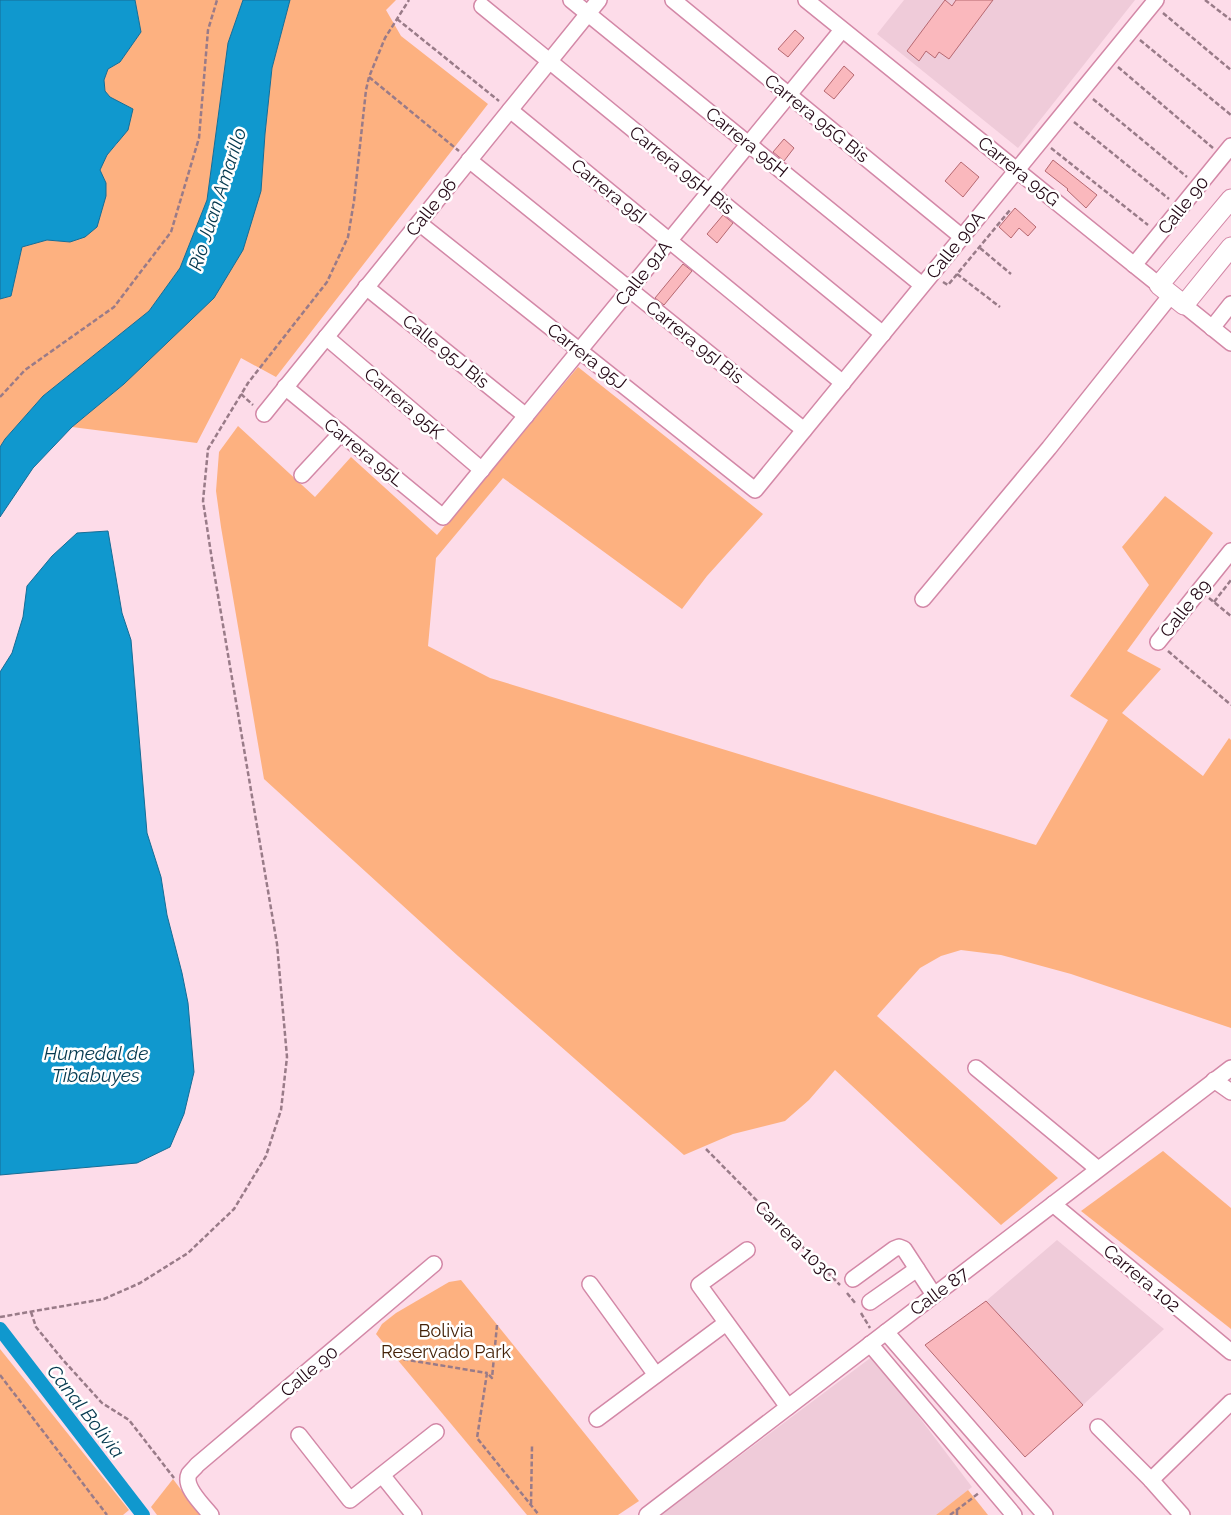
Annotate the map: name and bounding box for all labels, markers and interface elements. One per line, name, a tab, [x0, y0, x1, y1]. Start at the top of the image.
street label: Carrera 95G Bis	[761, 69, 874, 167]
street label: Carrera 95H	[702, 103, 792, 181]
street label: Carrera 95H Bis	[625, 121, 739, 219]
water label: Río Juan Amarillo	[184, 125, 250, 273]
street label: Carrera 95G	[974, 132, 1064, 210]
street label: Carrera 95I	[567, 154, 651, 228]
street label: Calle 90	[1153, 172, 1213, 238]
street label: Calle 96	[401, 174, 461, 240]
street label: Calle 90A	[922, 207, 988, 283]
street label: Calle 91A	[610, 236, 676, 310]
street label: Carrera 95I Bis	[642, 296, 748, 388]
street label: Calle 95J Bis	[398, 310, 494, 392]
street label: Carrera 95J	[543, 319, 631, 393]
street label: Carrera 95K	[360, 363, 448, 443]
street label: Carrera 95L	[320, 413, 409, 491]
street label: Calle 89	[1155, 575, 1215, 641]
water label: Humedal de Tibabuyes	[44, 1042, 148, 1086]
street label: Carrera 103C	[751, 1196, 841, 1286]
street label: Carrera 102	[1099, 1240, 1185, 1316]
street label: Calle 87	[906, 1262, 973, 1320]
park label: Bolivia Reservado Park	[381, 1320, 511, 1362]
street label: Calle 90	[276, 1341, 342, 1401]
water label: Canal Bolivia	[43, 1360, 129, 1462]

